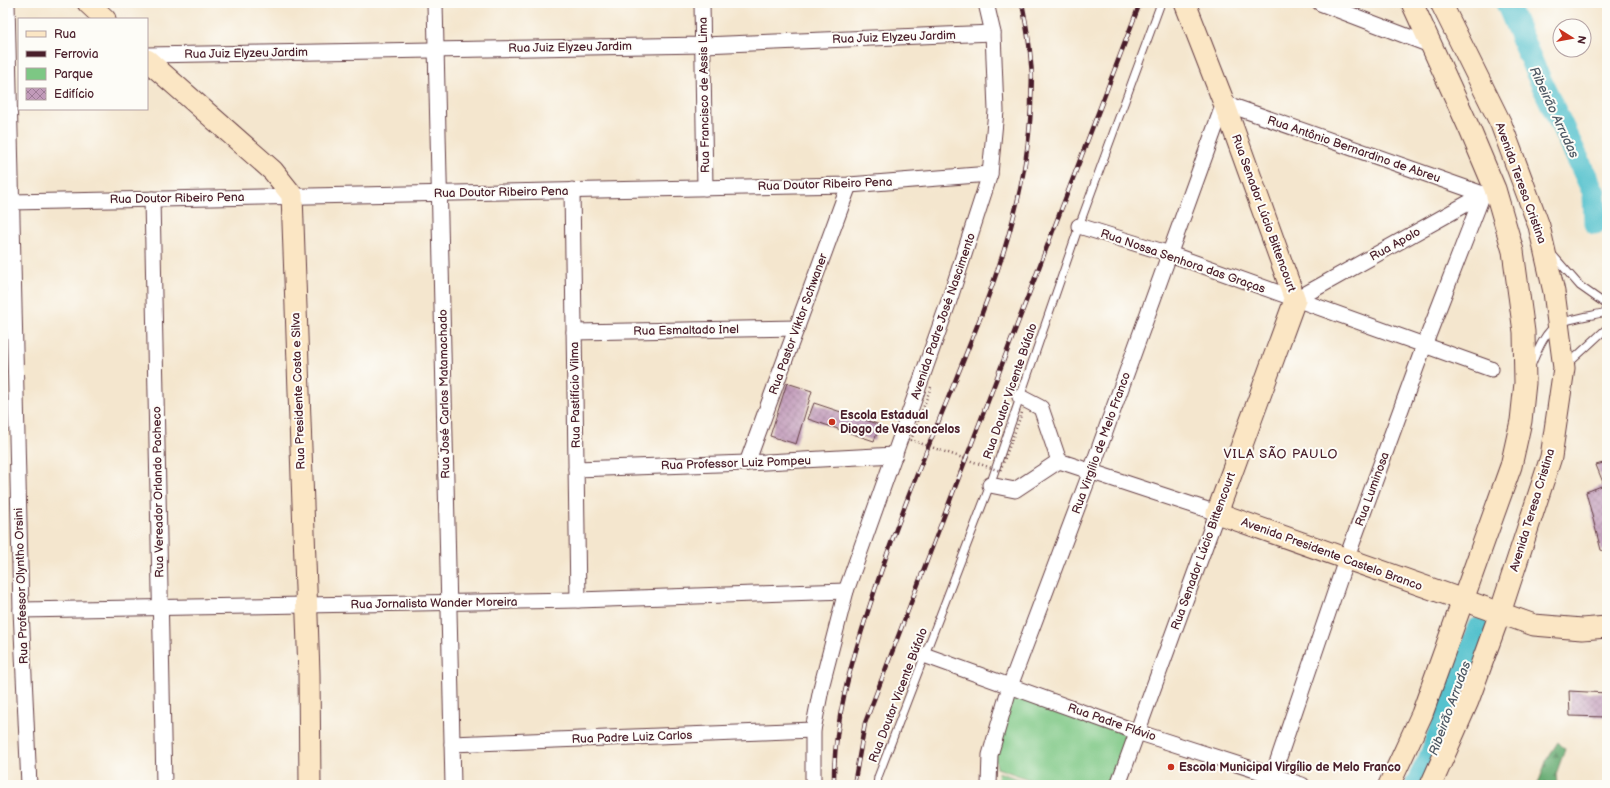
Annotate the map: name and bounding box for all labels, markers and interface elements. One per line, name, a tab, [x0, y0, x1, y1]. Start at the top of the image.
street label: Rua Francisco de Assis Lima	[696, 17, 713, 173]
legend	[18, 18, 148, 110]
north arrow	[1552, 18, 1592, 58]
text: Rua	[54, 27, 76, 42]
street label: Rua Juiz Elyzeu Jardim	[832, 28, 956, 47]
text: N	[1574, 35, 1588, 45]
street label: Rua Juiz Elyzeu Jardim	[508, 39, 632, 56]
street label: Rua Juiz Elyzeu Jardim	[184, 45, 308, 62]
text: Ferrovia	[54, 47, 99, 62]
water label: Ribeirão Arrudas	[1526, 64, 1582, 161]
text: Parque	[54, 67, 93, 82]
text: Edifício	[54, 87, 94, 102]
street label: Rua Antônio Bernardino de Abreu	[1265, 113, 1442, 186]
street label: Avenida Teresa Cristina	[1492, 121, 1550, 246]
street label: Rua Senador Lúcio Bittencourt	[1228, 132, 1299, 294]
street label: Rua Doutor Ribeiro Pena	[757, 175, 893, 194]
street label: Rua Doutor Ribeiro Pena	[433, 184, 569, 201]
street label: Rua Doutor Ribeiro Pena	[109, 190, 245, 207]
street label: Rua Apolo	[1367, 224, 1423, 265]
street label: Rua Nossa Senhora das Graças	[1098, 226, 1267, 297]
street label: Avenida Padre José Nascimento	[908, 231, 979, 401]
street label: Rua Pastor Viktor Schwaner	[766, 251, 831, 397]
street label: Rua José Carlos Matamachado	[436, 309, 453, 479]
street label: Rua Presidente Costa e Silva	[288, 312, 309, 470]
street label: Rua Doutor Vicente Búfalo	[980, 321, 1041, 461]
street label: Rua Esmaltado Inel	[633, 322, 739, 339]
street label: Rua Pastifício Vilma	[567, 341, 584, 448]
street label: Rua Virgílio de Melo Franco	[1069, 370, 1134, 516]
street label: Rua Vereador Orlando Pacheco	[150, 406, 167, 578]
place label: Escola Estadual Diogo de Vasconcelos	[840, 408, 960, 437]
marker: Escola Estadual Diogo de Vasconcelos	[827, 417, 837, 427]
district label: VILA SÃO PAULO	[1224, 446, 1338, 462]
street label: Avenida Teresa Cristina	[1507, 447, 1558, 573]
street label: Rua Luminosa	[1352, 450, 1393, 528]
street label: Rua Professor Luiz Pompeu	[661, 453, 811, 474]
street label: Rua Senador Lúcio Bittencourt	[1168, 470, 1239, 632]
street label: Rua Professor Olyntho Orsini	[11, 507, 32, 664]
street label: Avenida Presidente Castelo Branco	[1239, 515, 1425, 594]
street label: Rua Jornalista Wander Moreira	[350, 595, 518, 612]
street label: Rua Doutor Vicente Búfalo	[866, 626, 931, 765]
water label: Ribeirão Arrudas	[1426, 659, 1475, 758]
street label: Rua Padre Flávio	[1066, 700, 1158, 745]
street label: Rua Padre Luiz Carlos	[571, 728, 693, 747]
place label: Escola Municipal Virgílio de Melo Franco	[1179, 760, 1401, 775]
marker: Escola Municipal Virgílio de Melo Franco	[1166, 762, 1176, 772]

